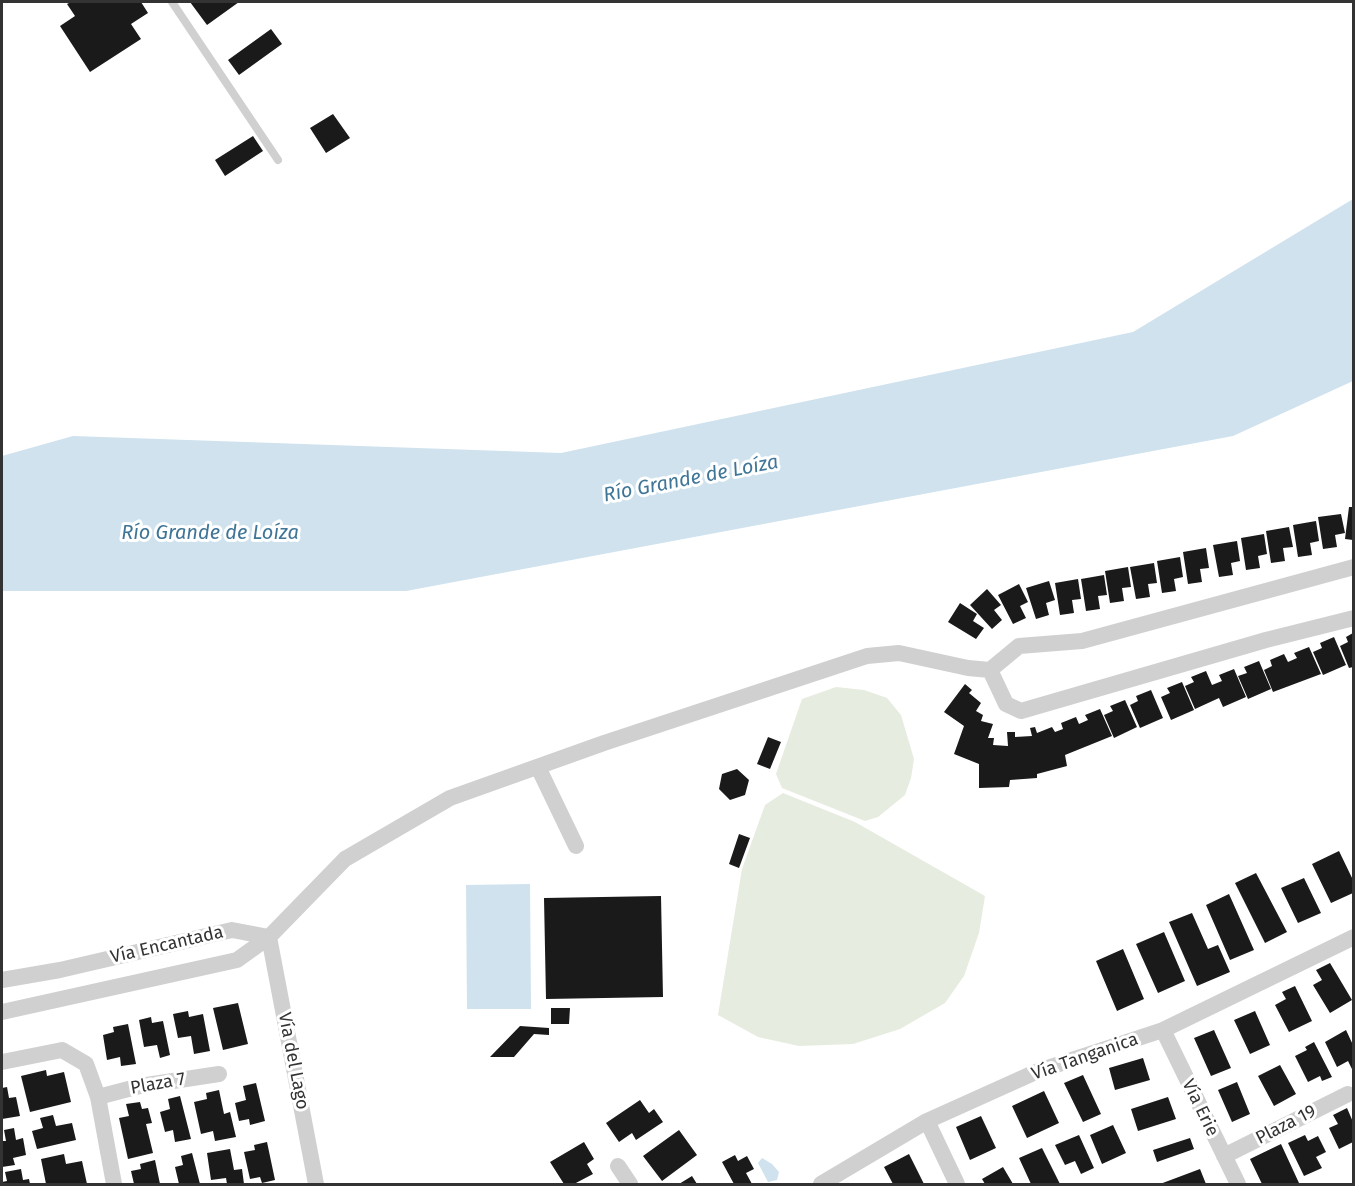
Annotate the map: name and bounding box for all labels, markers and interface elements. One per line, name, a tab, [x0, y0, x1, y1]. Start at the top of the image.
water label: Río Grande de Loíza	[602, 450, 780, 508]
water label: Río Grande de Loíza	[121, 521, 299, 545]
street label: Vía Encantada	[108, 922, 226, 968]
street label: Vía del Lago	[273, 1011, 313, 1111]
street label: Vía Tanganica	[1029, 1029, 1141, 1085]
street label: Plaza 7	[129, 1069, 187, 1099]
street label: Vía Erie	[1177, 1076, 1223, 1140]
street label: Plaza 19	[1252, 1101, 1320, 1149]

